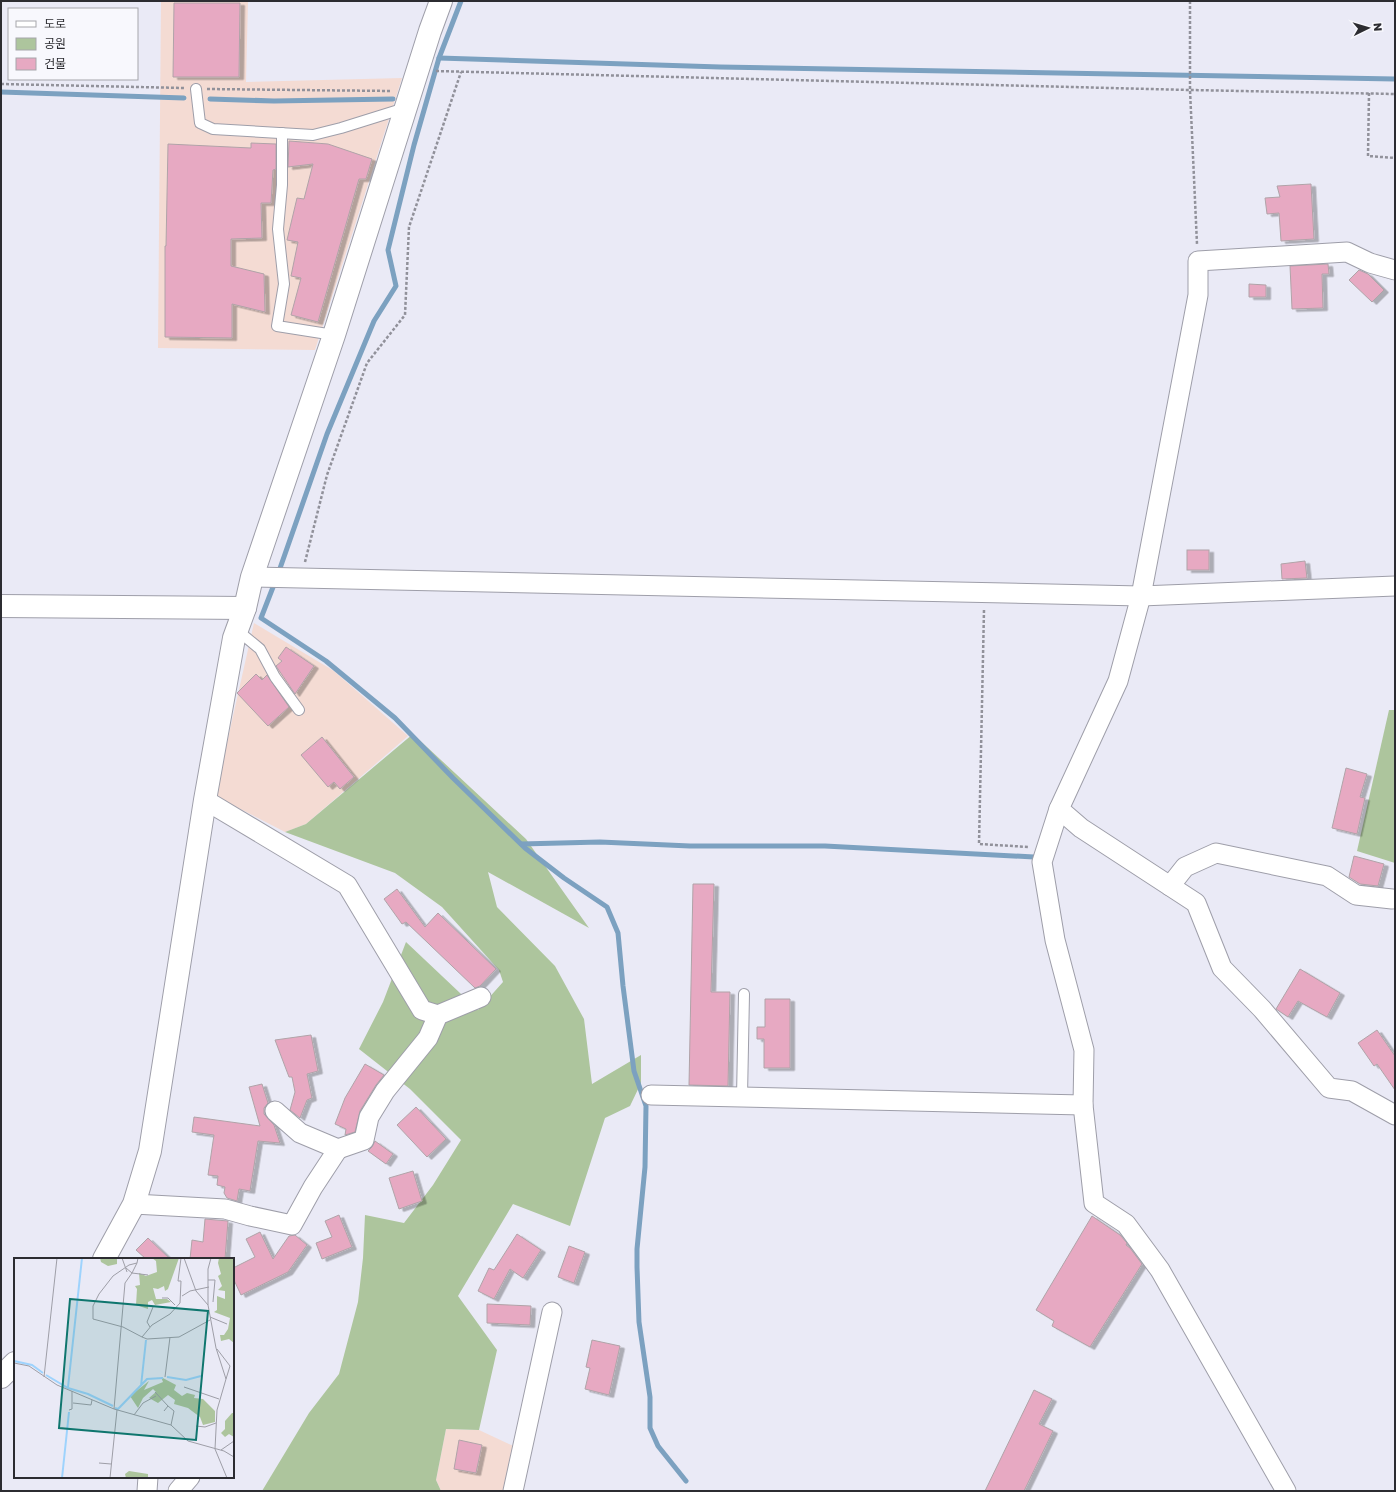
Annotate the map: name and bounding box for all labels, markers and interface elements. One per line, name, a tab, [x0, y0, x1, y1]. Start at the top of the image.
legend	[8, 8, 138, 80]
north arrow	[1348, 8, 1388, 48]
text: 도로	[44, 16, 66, 31]
text: N	[1372, 22, 1385, 32]
text: 공원	[44, 36, 66, 51]
text: 건물	[44, 56, 66, 71]
inset map	[14, 1258, 234, 1478]

